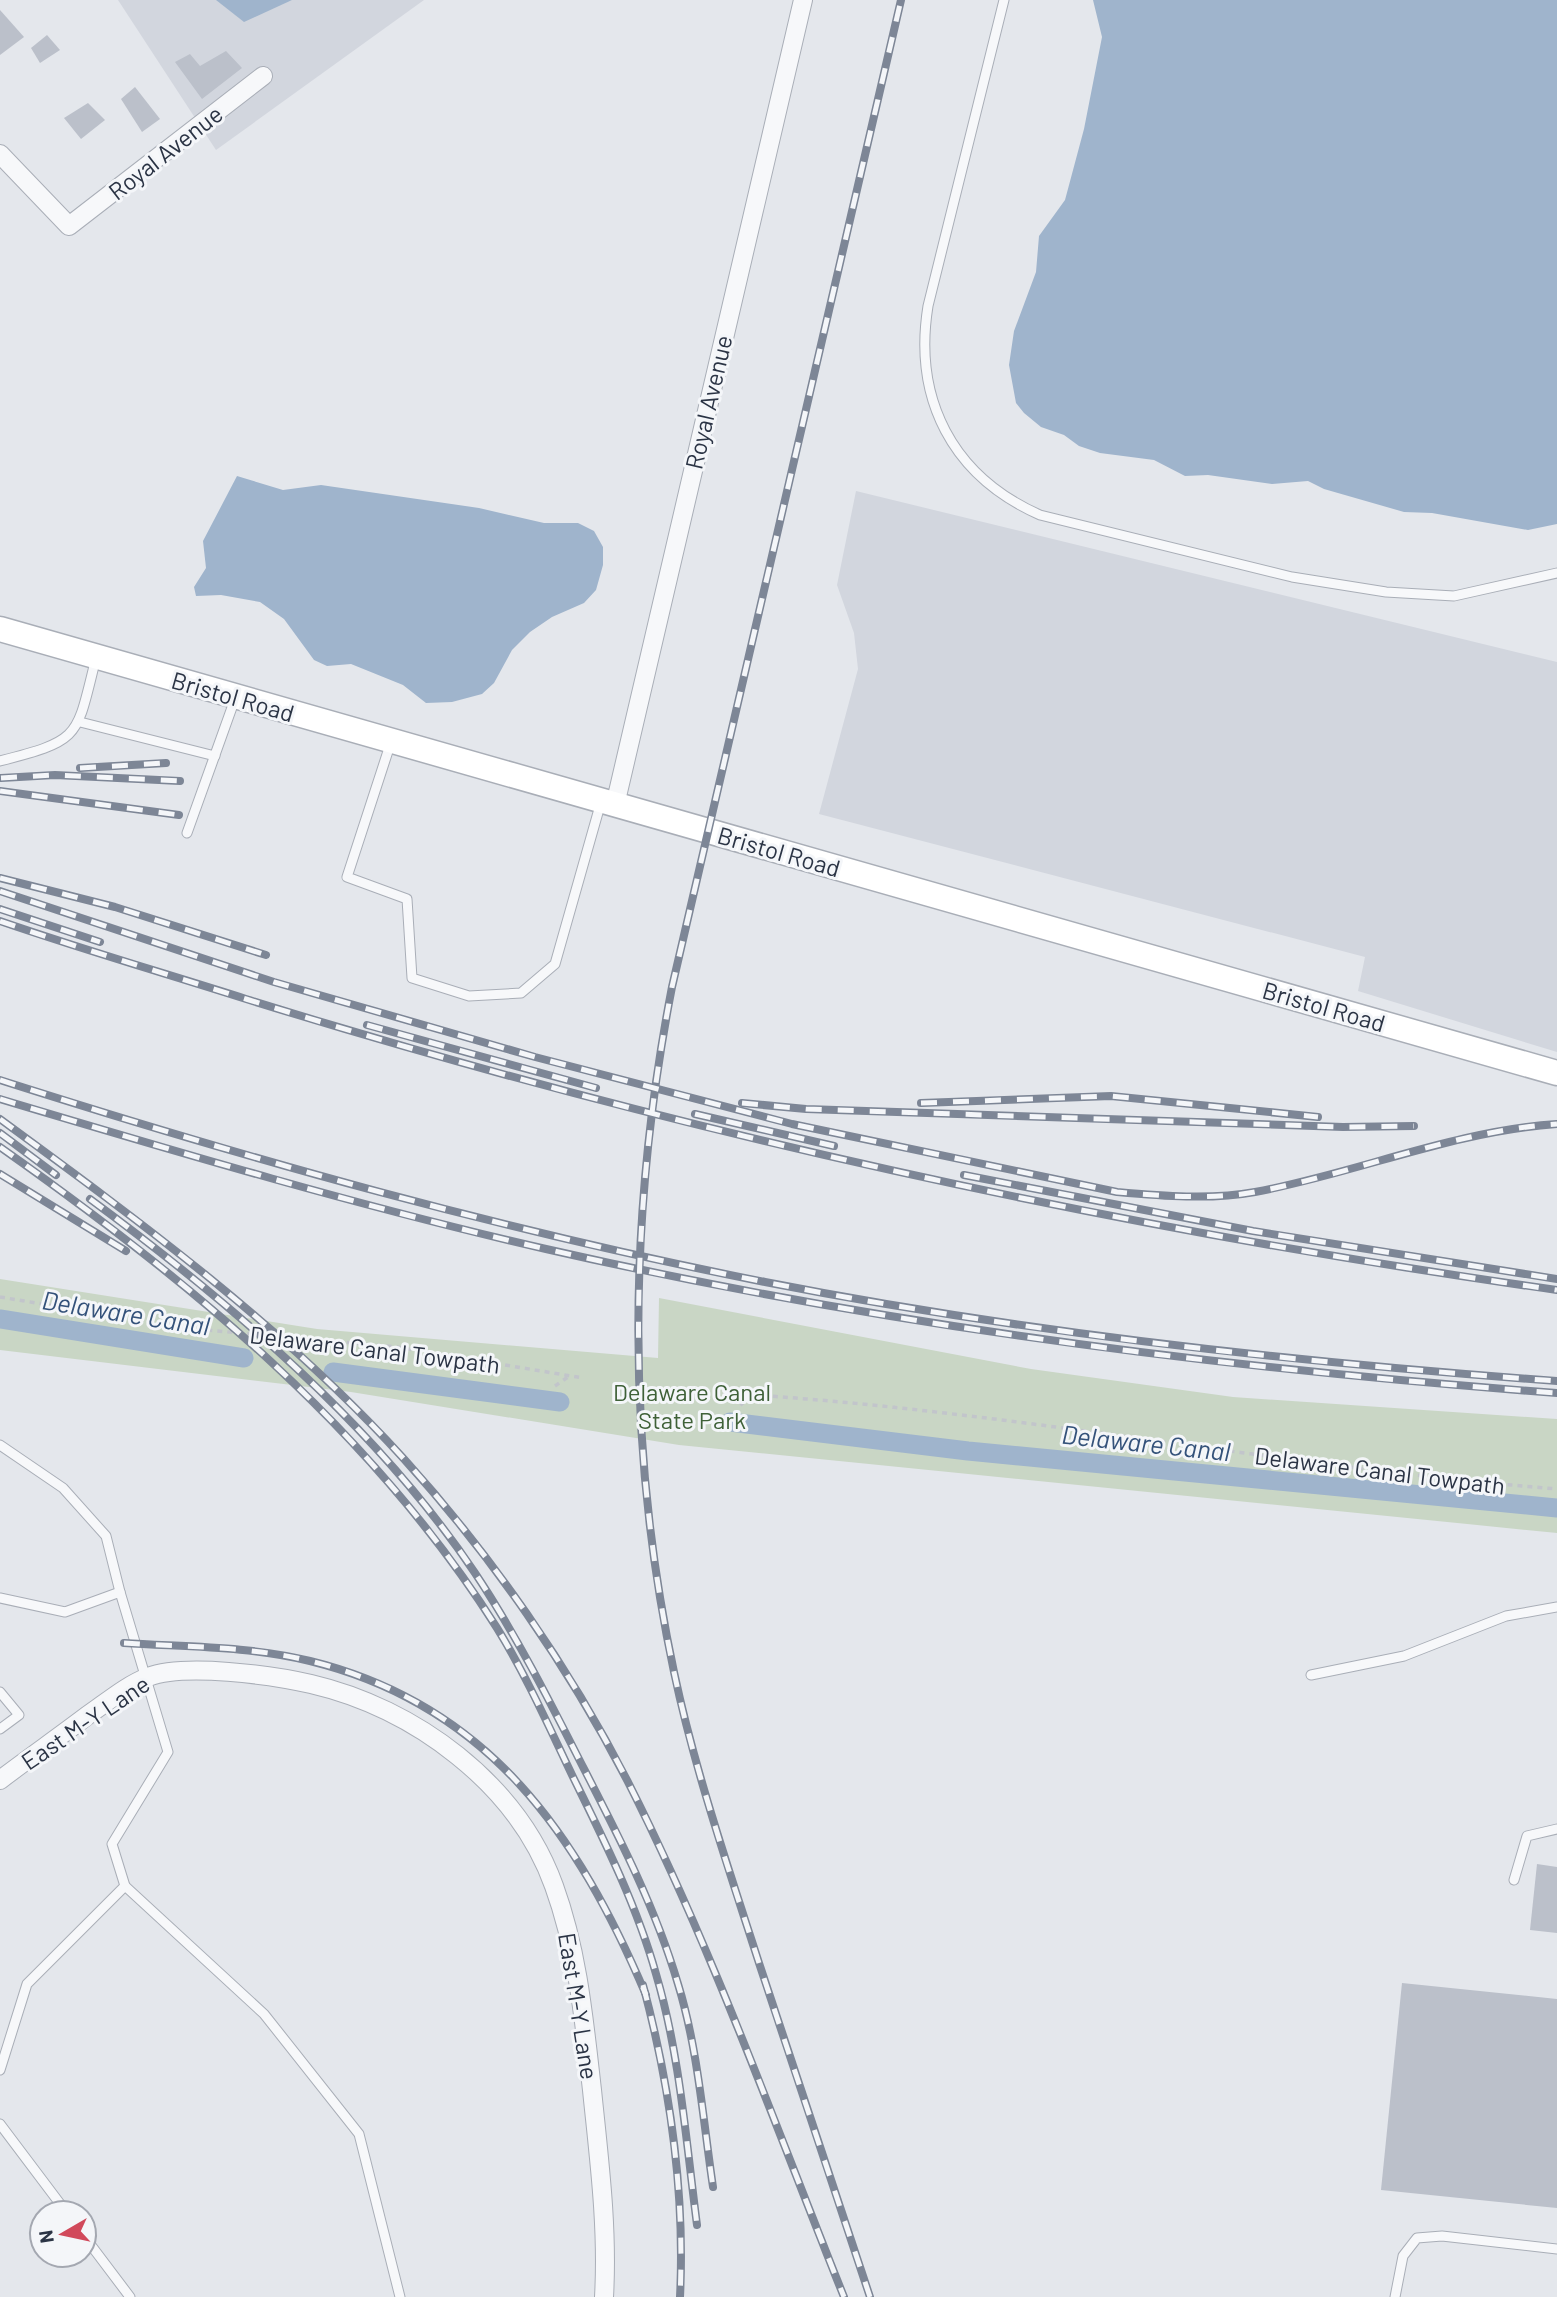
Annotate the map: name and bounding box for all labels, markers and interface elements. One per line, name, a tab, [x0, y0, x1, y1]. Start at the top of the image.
street label: Royal Avenue	[102, 98, 228, 206]
street label: Royal Avenue	[678, 332, 738, 472]
street label: Bristol Road	[168, 665, 298, 727]
street label: Bristol Road	[714, 820, 844, 882]
street label: Bristol Road	[1259, 975, 1389, 1037]
water label: Delaware Canal	[40, 1283, 212, 1341]
street label: Delaware Canal Towpath	[248, 1319, 502, 1379]
park label: Delaware Canal State Park	[613, 1377, 771, 1434]
water label: Delaware Canal	[1060, 1418, 1232, 1466]
street label: Delaware Canal Towpath	[1253, 1440, 1507, 1500]
street label: East M-Y Lane	[15, 1669, 155, 1775]
street label: East M-Y Lane	[553, 1930, 605, 2082]
north arrow	[28, 2199, 98, 2269]
text: N	[33, 2229, 58, 2245]

